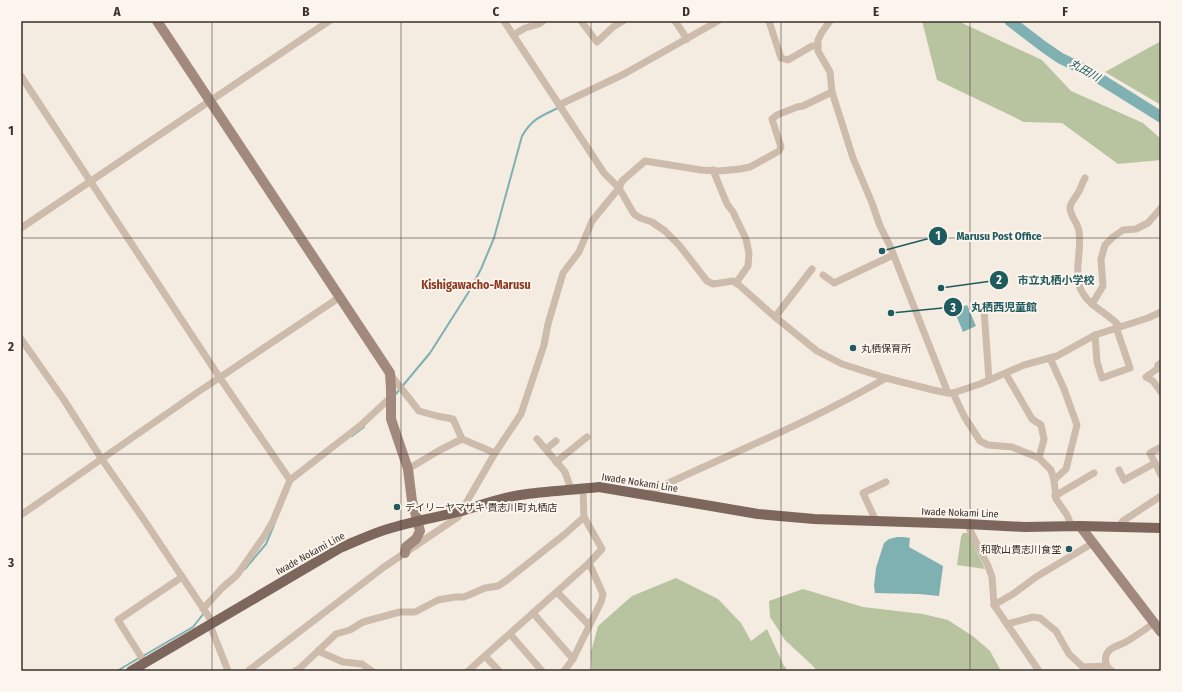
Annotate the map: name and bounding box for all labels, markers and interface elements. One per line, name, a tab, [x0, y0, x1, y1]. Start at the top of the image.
text: A	[112, 4, 121, 19]
text: B	[302, 4, 310, 19]
text: C	[493, 4, 500, 19]
text: D	[682, 4, 690, 19]
text: E	[873, 4, 879, 19]
text: F	[1062, 4, 1068, 19]
water label: 丸田川	[1067, 57, 1103, 85]
text: 1	[8, 123, 14, 138]
callout: Marusu Post Office	[928, 224, 1049, 247]
text: 1	[935, 229, 941, 243]
text: Marusu Post Office	[956, 230, 1042, 243]
callout: 市立丸栖小学校	[989, 269, 1102, 292]
text: 2	[995, 273, 1002, 287]
text: 市立丸栖小学校	[1018, 274, 1095, 287]
district label: Kishigawacho-Marusu	[421, 278, 531, 292]
callout: 丸栖西児童館	[943, 296, 1045, 319]
text: 3	[949, 301, 956, 315]
text: 丸栖西児童館	[971, 301, 1037, 314]
text: 2	[7, 339, 14, 354]
marker: 丸栖保育所	[848, 343, 858, 353]
place label: 丸栖保育所	[861, 343, 911, 355]
street label: Iwade Nokami Line	[601, 471, 679, 495]
marker: デイリーヤマザキ 貴志川町丸栖店	[392, 502, 402, 512]
place label: デイリーヤマザキ 貴志川町丸栖店	[405, 502, 557, 514]
street label: Iwade Nokami Line	[921, 506, 999, 520]
street label: Iwade Nokami Line	[274, 530, 347, 578]
place label: 和歌山貴志川食堂	[981, 544, 1061, 556]
marker: 和歌山貴志川食堂	[1064, 544, 1074, 554]
text: 3	[7, 555, 14, 570]

